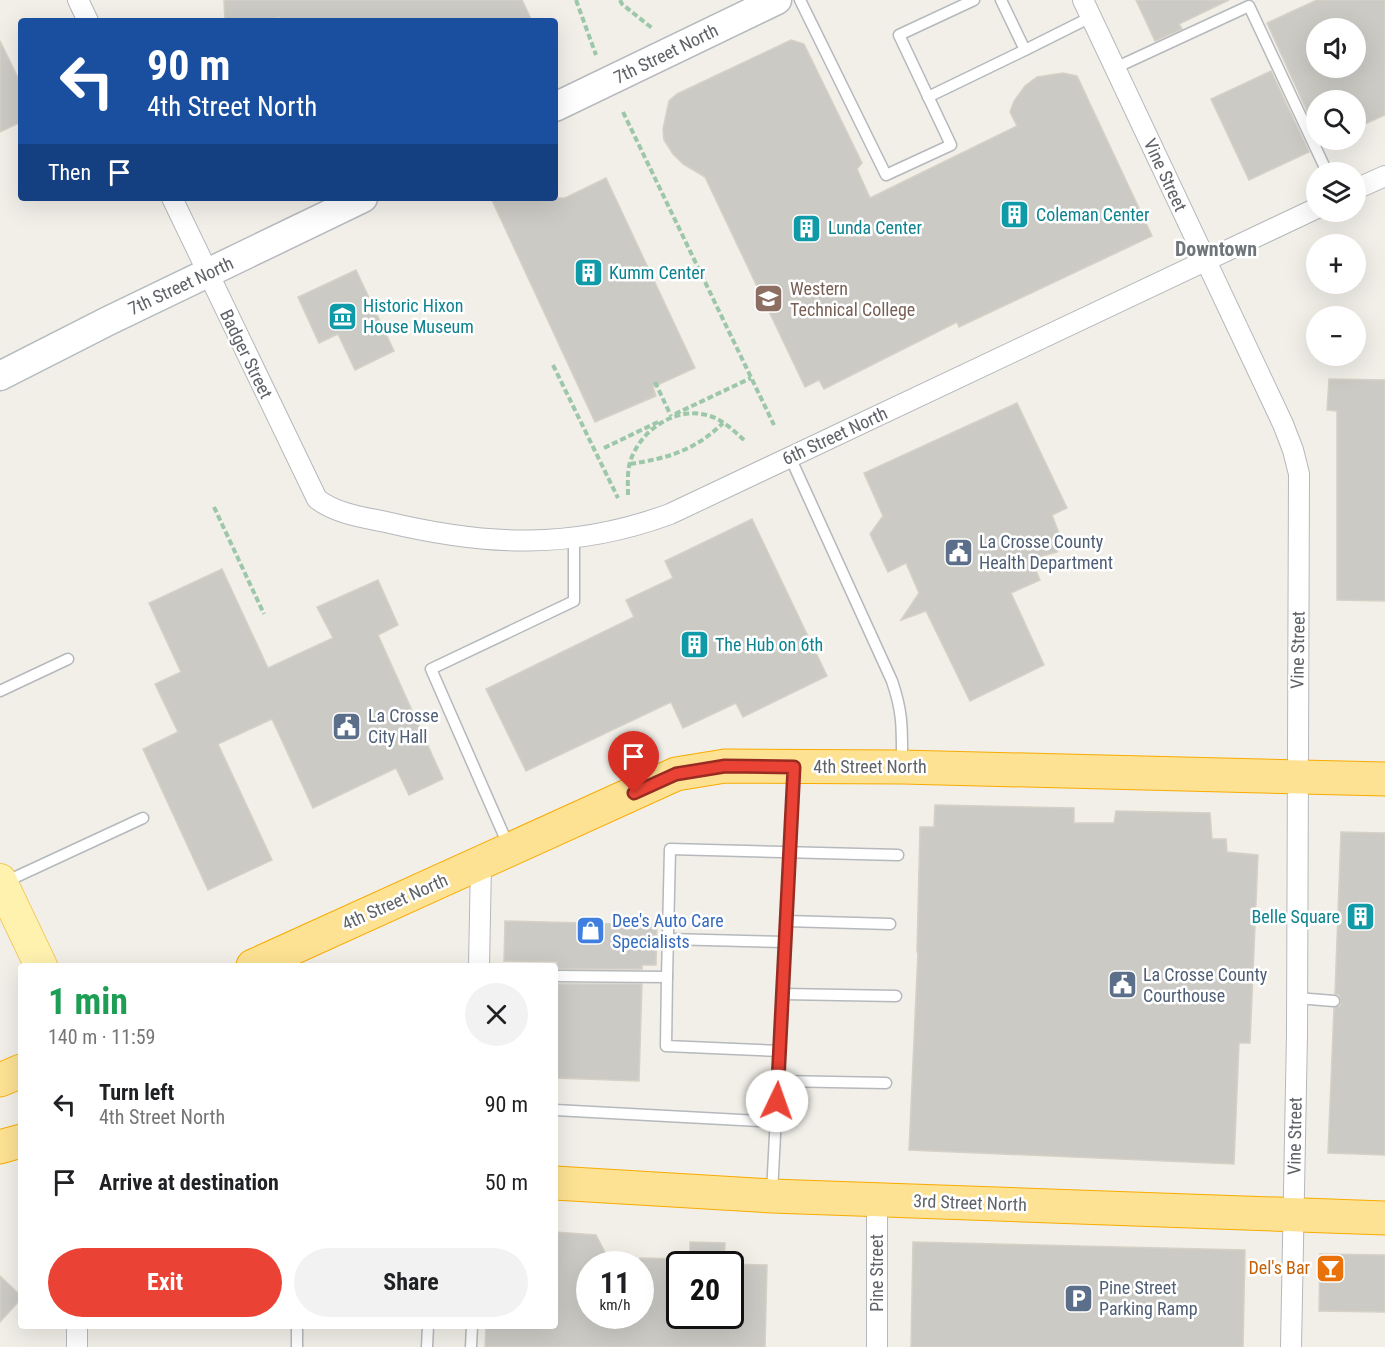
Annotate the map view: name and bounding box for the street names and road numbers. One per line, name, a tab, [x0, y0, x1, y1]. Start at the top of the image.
street label: 7th Street North	[610, 19, 721, 88]
street label: Vine Street	[1140, 135, 1191, 214]
street label: 7th Street North	[125, 252, 237, 319]
street label: Badger Street	[216, 306, 277, 402]
street label: 6th Street North	[779, 402, 891, 469]
street label: Vine Street	[1286, 611, 1309, 689]
street label: 4th Street North	[813, 756, 927, 777]
street label: 4th Street North	[339, 869, 451, 934]
street label: Vine Street	[1283, 1097, 1306, 1175]
street label: 3rd Street North	[913, 1190, 1027, 1215]
street label: Pine Street	[866, 1234, 887, 1312]

